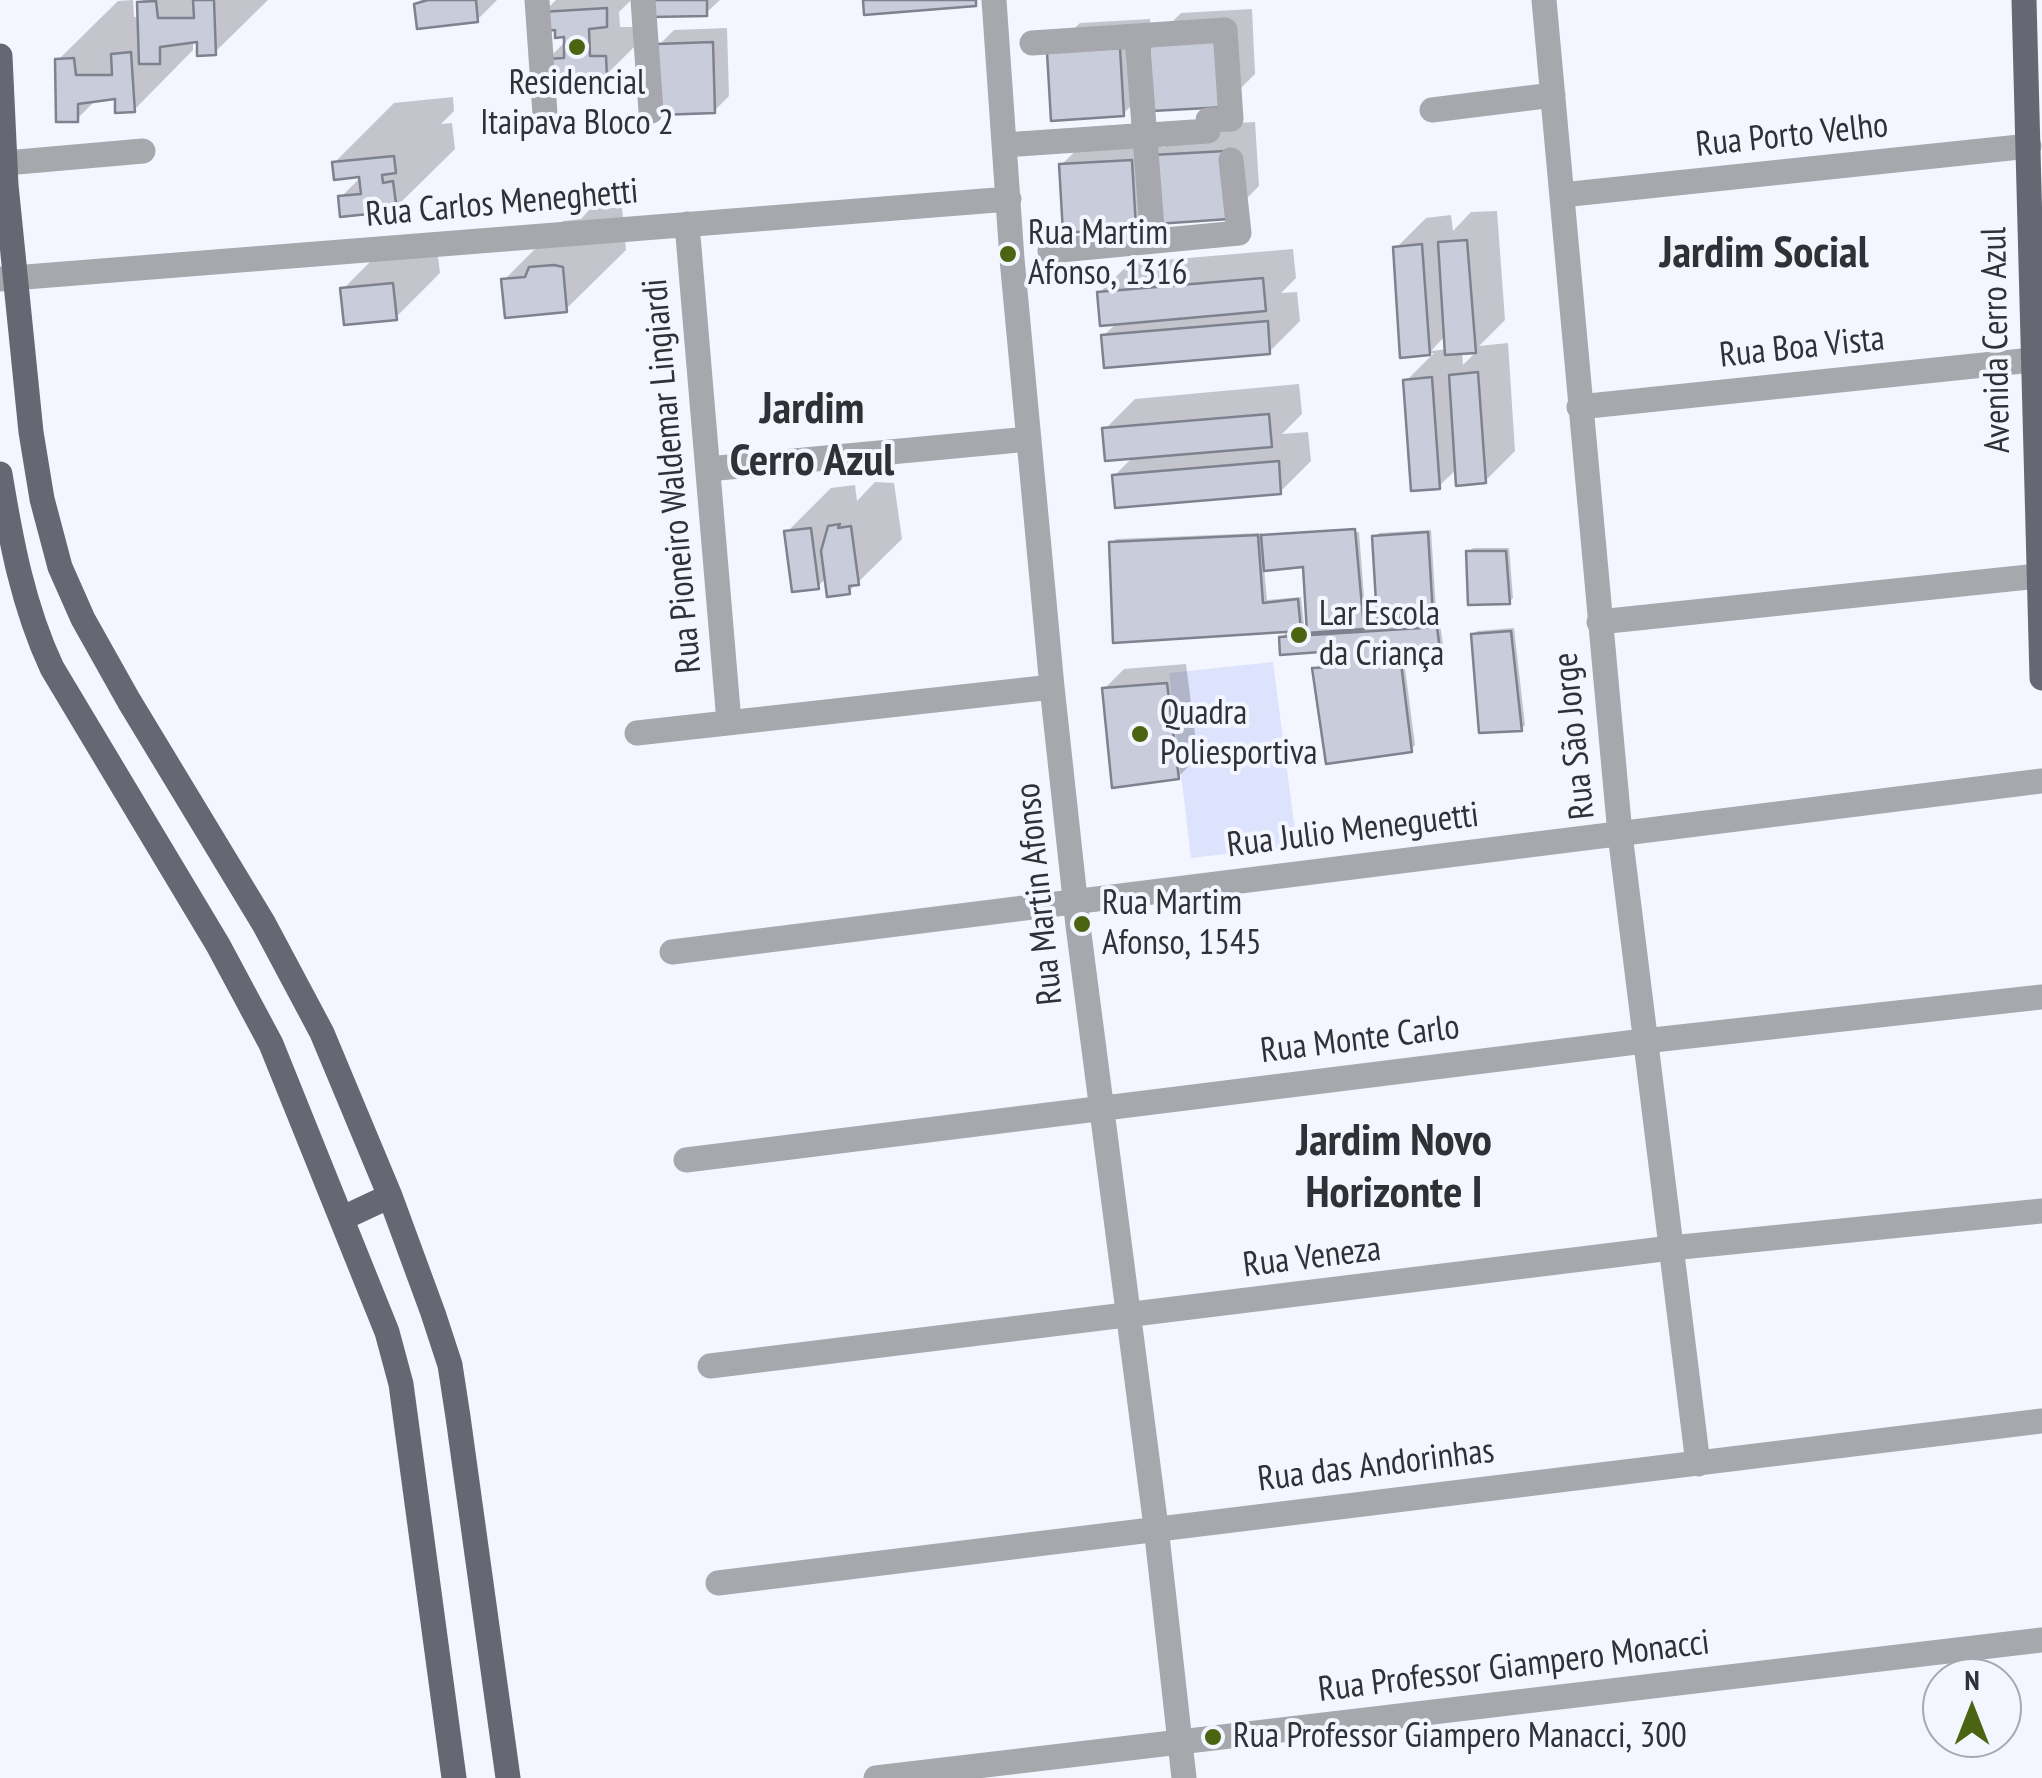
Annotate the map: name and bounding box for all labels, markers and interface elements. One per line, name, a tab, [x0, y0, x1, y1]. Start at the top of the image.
marker: Residencial Itaipava Bloco 2	[566, 36, 588, 58]
place label: Residencial Itaipava Bloco 2	[480, 63, 674, 145]
street label: Rua Porto Velho	[1694, 105, 1890, 167]
street label: Rua Carlos Meneghetti	[364, 171, 640, 237]
place label: Rua Martim Afonso, 1316	[1028, 213, 1188, 295]
district label: Jardim Social	[1659, 227, 1869, 281]
street label: Avenida Cerro Azul	[1974, 227, 2020, 453]
marker: Rua Martim Afonso, 1316	[997, 243, 1019, 265]
street label: Rua Pioneiro Waldemar Lingiardi	[635, 277, 711, 675]
street label: Rua Boa Vista	[1717, 318, 1887, 378]
district label: Jardim Cerro Azul	[730, 383, 894, 489]
place label: Lar Escola da Criança	[1319, 594, 1444, 676]
marker: Lar Escola da Criança	[1288, 624, 1310, 646]
street label: Rua São Jorge	[1545, 650, 1605, 822]
place label: Quadra Poliesportiva	[1160, 693, 1317, 775]
marker: Quadra Poliesportiva	[1129, 723, 1151, 745]
street label: Rua Martin Afonso	[1007, 781, 1073, 1007]
street label: Rua Julio Meneguetti	[1225, 795, 1481, 867]
place label: Rua Martim Afonso, 1545	[1102, 883, 1262, 965]
marker: Rua Martim Afonso, 1545	[1071, 913, 1093, 935]
street label: Rua Monte Carlo	[1258, 1007, 1462, 1073]
district label: Jardim Novo Horizonte I	[1296, 1115, 1492, 1221]
street label: Rua Veneza	[1241, 1229, 1383, 1287]
street label: Rua das Andorinhas	[1255, 1431, 1497, 1501]
street label: Rua Professor Giampero Monacci	[1316, 1622, 1712, 1712]
north arrow	[1922, 1658, 2022, 1758]
text: N	[1964, 1661, 1980, 1698]
place label: Rua Professor Giampero Manacci, 300	[1233, 1716, 1687, 1758]
marker: Rua Professor Giampero Manacci, 300	[1202, 1726, 1224, 1748]

